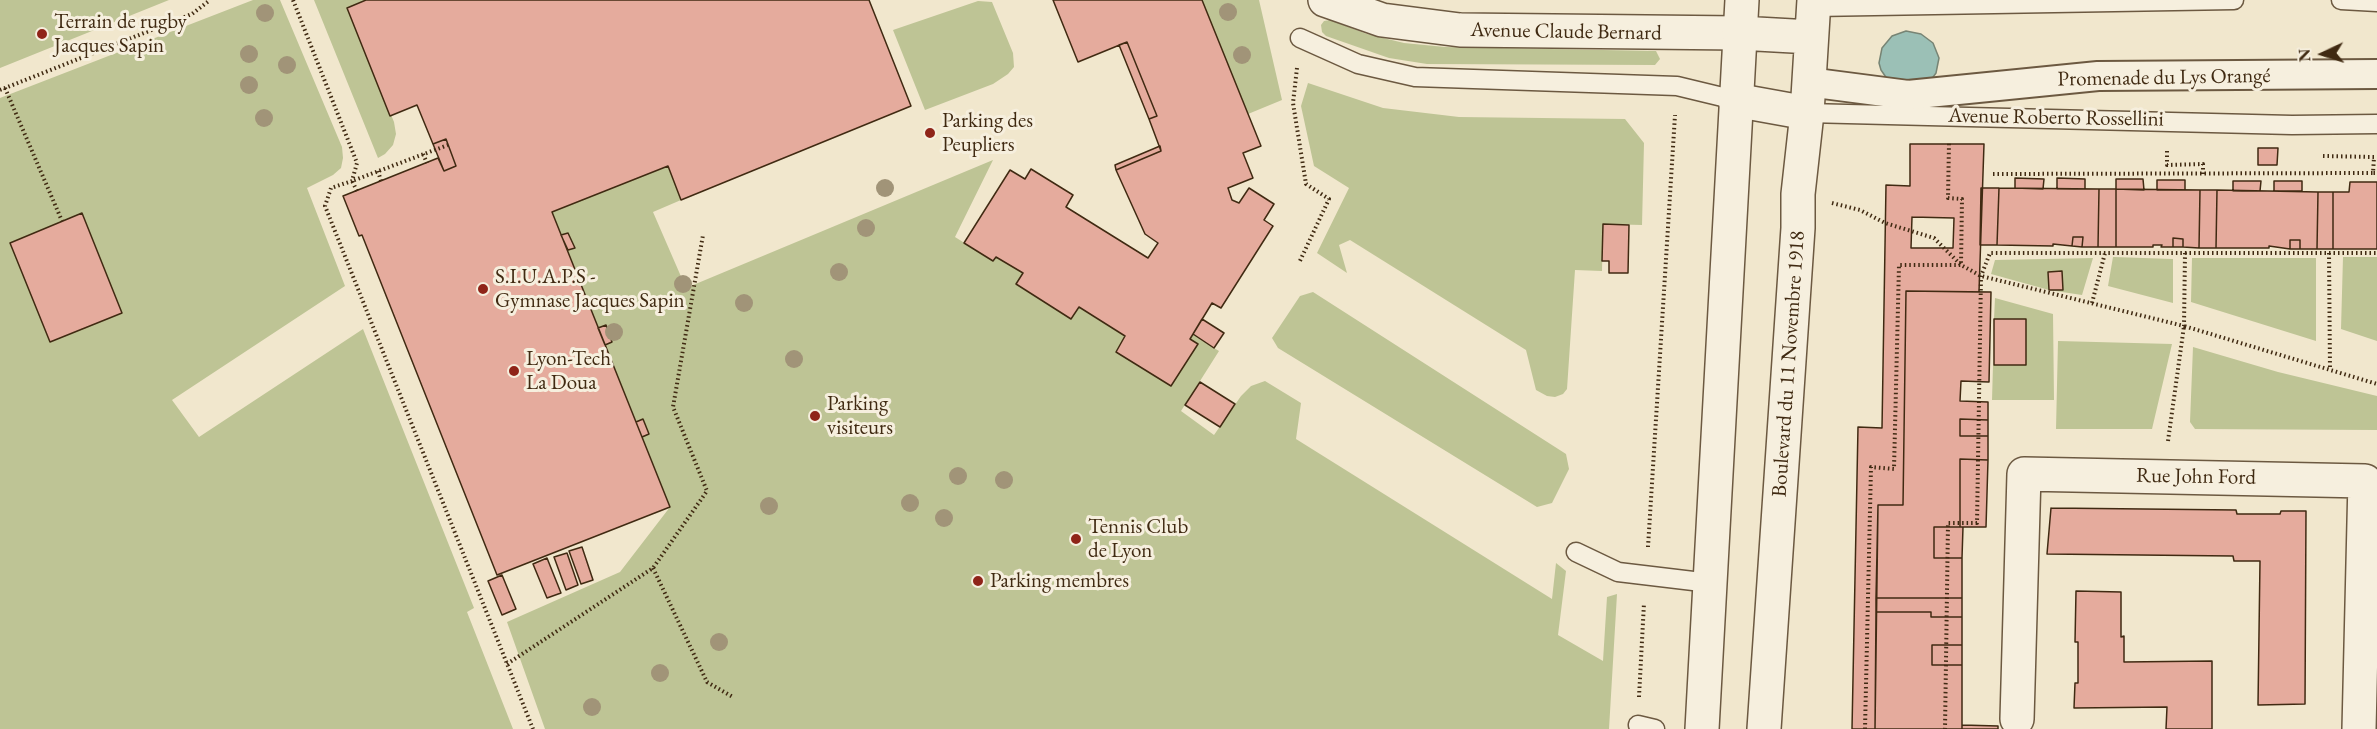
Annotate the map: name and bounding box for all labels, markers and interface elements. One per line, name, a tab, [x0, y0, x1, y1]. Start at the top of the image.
place label: Terrain de rugby Jacques Sapin	[54, 9, 187, 59]
street label: Avenue Claude Bernard	[1470, 18, 1662, 46]
north arrow	[2293, 24, 2353, 84]
marker: Terrain de rugby Jacques Sapin	[35, 27, 49, 41]
text: N	[2294, 48, 2315, 62]
street label: Promenade du Lys Orangé	[2057, 64, 2271, 92]
street label: Avenue Roberto Rossellini	[1948, 104, 2164, 132]
place label: Parking des Peupliers	[942, 108, 1033, 158]
marker: Parking des Peupliers	[923, 126, 937, 140]
street label: Boulevard du 11 Novembre 1918	[1767, 230, 1811, 498]
place label: S.I.U.A.P.S - Gymnase Jacques Sapin	[495, 264, 685, 314]
marker: S.I.U.A.P.S - Gymnase Jacques Sapin	[476, 282, 490, 296]
place label: Lyon-Tech La Doua	[526, 346, 611, 396]
marker: Lyon-Tech La Doua	[507, 364, 521, 378]
place label: Parking visiteurs	[827, 391, 893, 441]
marker: Parking visiteurs	[808, 409, 822, 423]
street label: Rue John Ford	[2136, 463, 2256, 491]
place label: Tennis Club de Lyon	[1088, 514, 1188, 564]
marker: Tennis Club de Lyon	[1069, 532, 1083, 546]
place label: Parking membres	[990, 568, 1129, 594]
marker: Parking membres	[971, 574, 985, 588]

